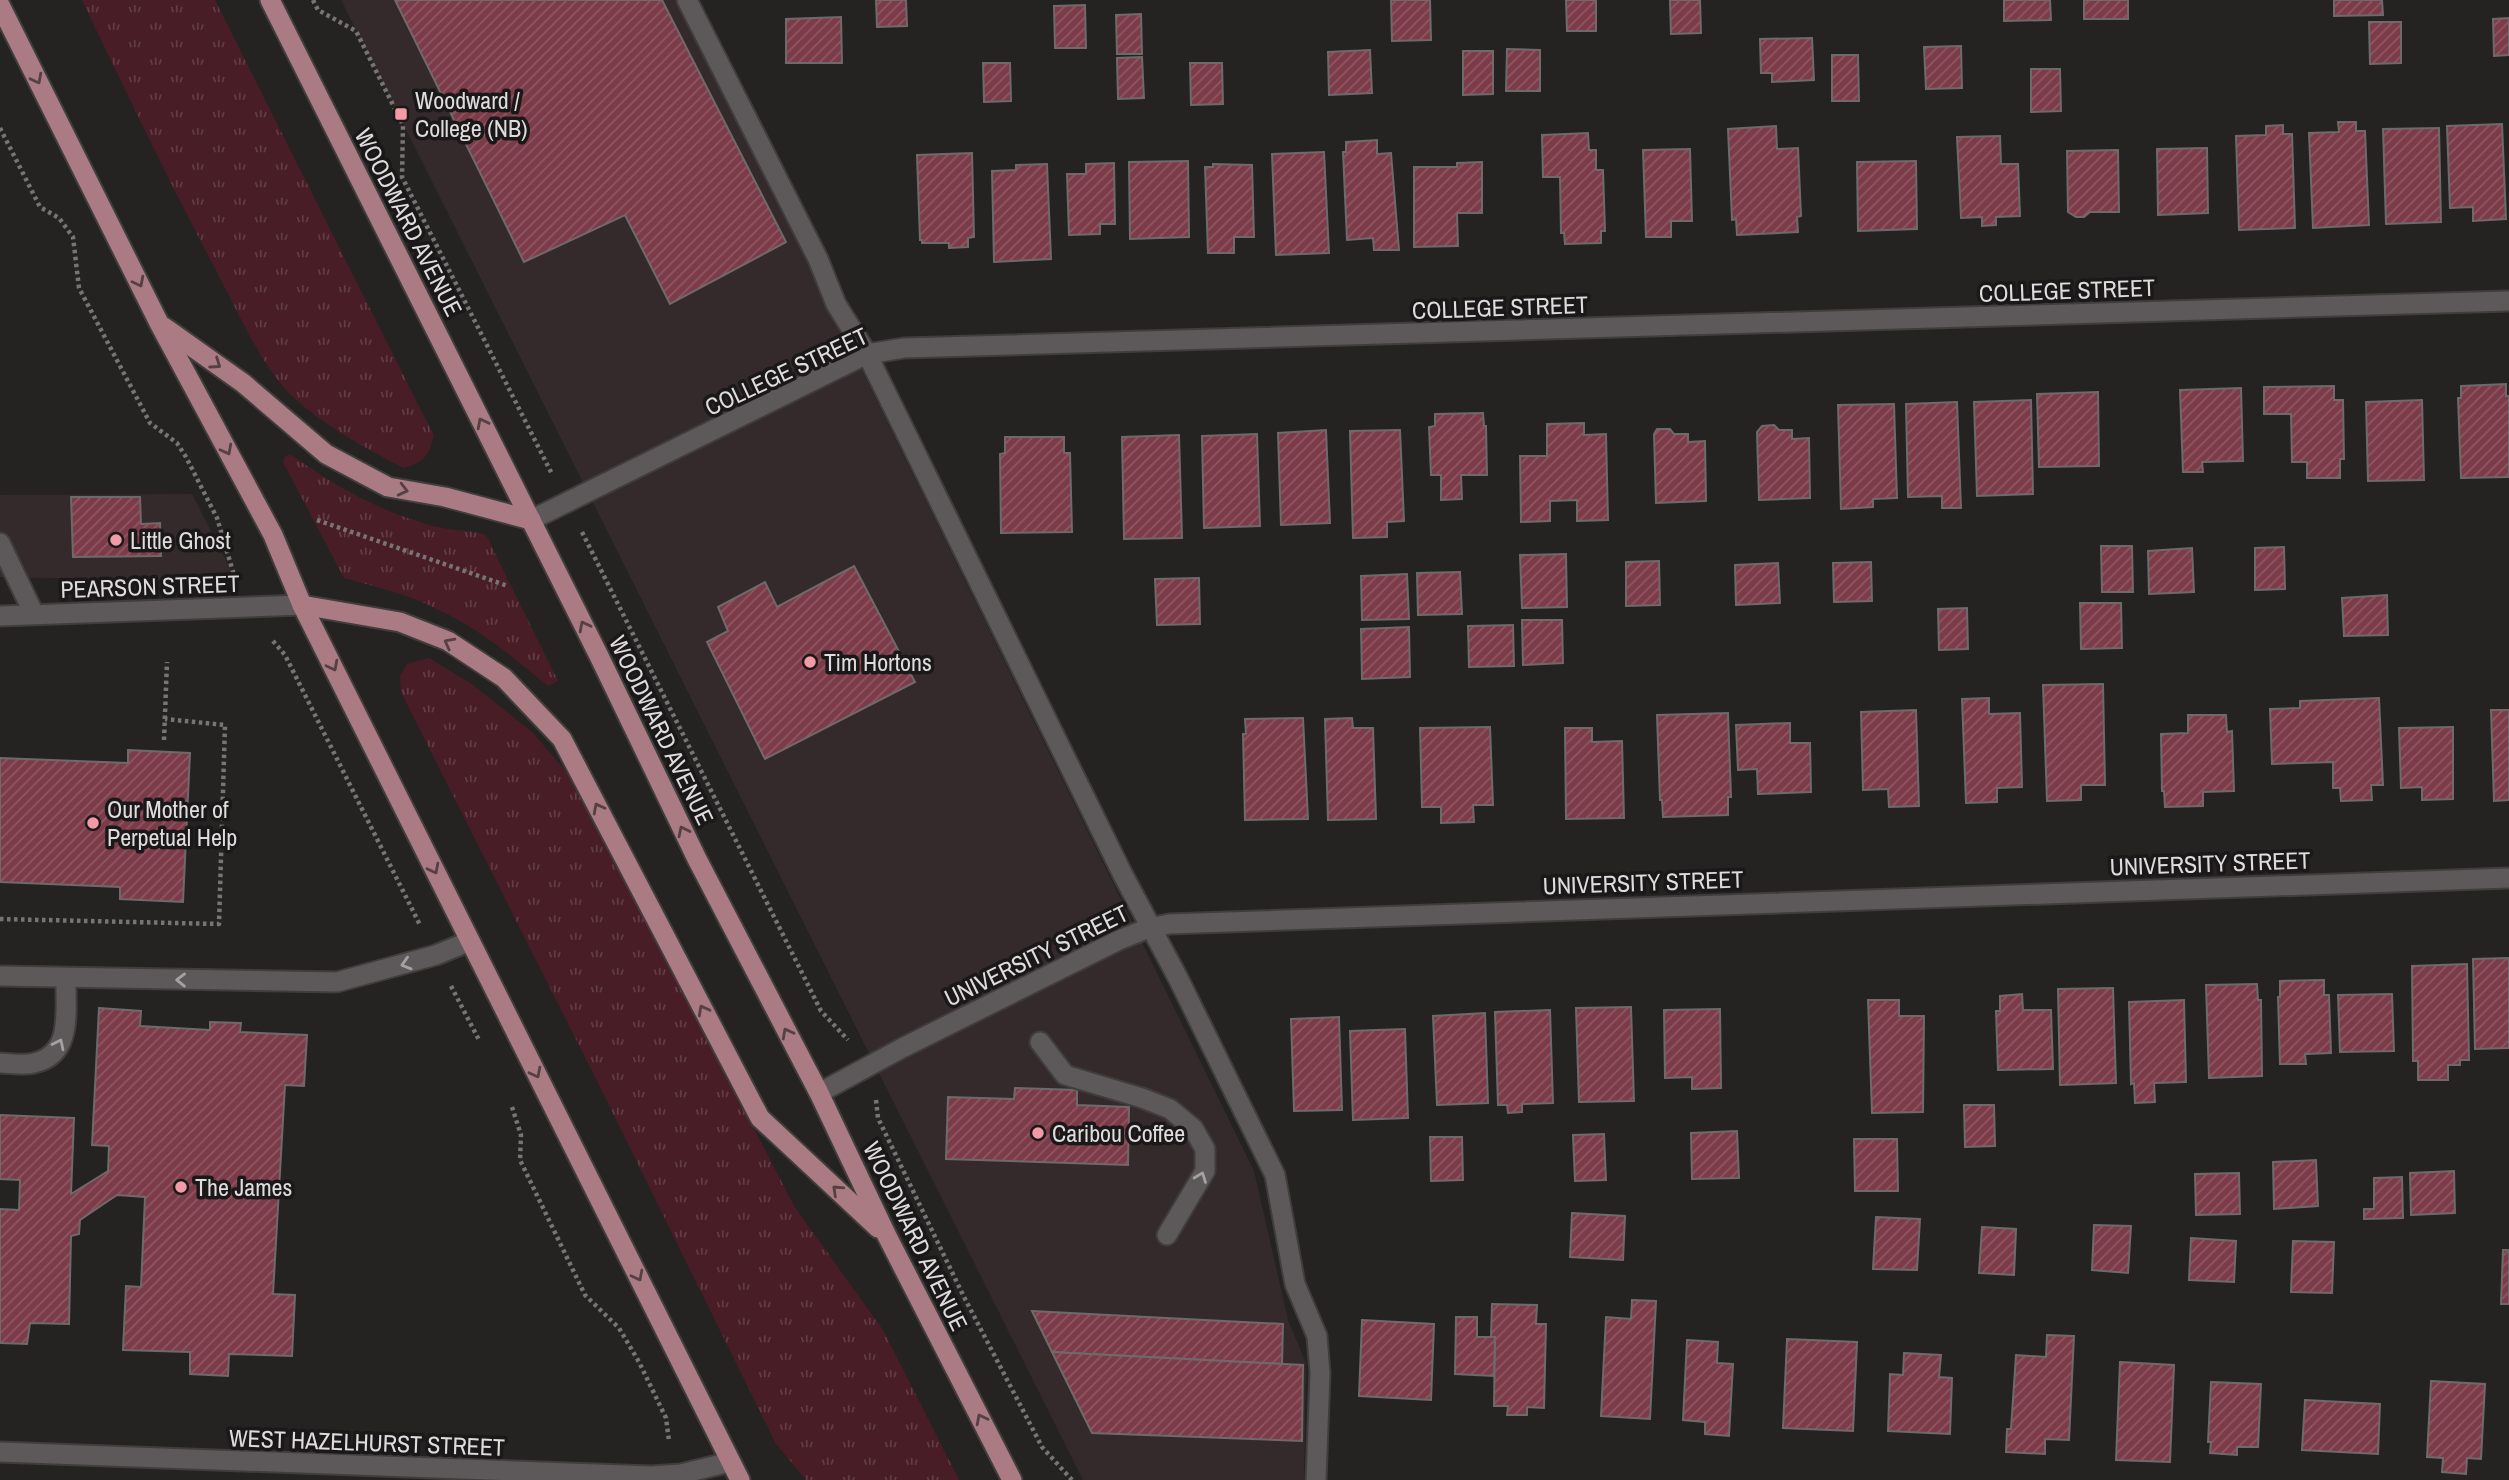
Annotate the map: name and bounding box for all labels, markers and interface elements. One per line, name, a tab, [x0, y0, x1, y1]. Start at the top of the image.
one-way arrow	[29, 72, 43, 84]
place label: Woodward / College (NB)	[415, 84, 528, 144]
marker: Woodward / College (NB)	[393, 106, 409, 122]
street label: WOODWARD AVENUE	[348, 123, 470, 321]
street label: COLLEGE STREET	[1978, 271, 2156, 309]
one-way arrow	[131, 275, 145, 287]
street label: COLLEGE STREET	[1411, 288, 1589, 326]
street label: COLLEGE STREET	[699, 319, 873, 423]
one-way arrow	[208, 356, 221, 369]
one-way arrow	[476, 417, 490, 430]
one-way arrow	[219, 443, 232, 455]
one-way arrow	[397, 482, 409, 496]
place label: Little Ghost	[130, 524, 231, 556]
marker: Little Ghost	[108, 532, 124, 548]
street label: PEARSON STREET	[60, 567, 240, 605]
one-way arrow	[578, 621, 592, 633]
street label: WOODWARD AVENUE	[602, 630, 722, 830]
one-way arrow	[443, 638, 456, 651]
place label: Tim Hortons	[824, 646, 932, 678]
marker: Tim Hortons	[802, 654, 818, 670]
one-way arrow	[324, 659, 338, 671]
place label: Our Mother of Perpetual Help	[107, 793, 237, 853]
one-way arrow	[592, 803, 606, 815]
marker: Our Mother of Perpetual Help	[85, 815, 101, 831]
one-way arrow	[677, 825, 691, 838]
street label: UNIVERSITY STREET	[2109, 844, 2311, 882]
one-way arrow	[426, 862, 440, 874]
street label: UNIVERSITY STREET	[1542, 863, 1744, 901]
street label: UNIVERSITY STREET	[939, 897, 1133, 1013]
one-way arrow	[400, 955, 412, 970]
one-way arrow	[175, 972, 186, 987]
one-way arrow	[698, 1005, 711, 1017]
one-way arrow	[782, 1028, 796, 1040]
one-way arrow	[51, 1039, 65, 1051]
one-way arrow	[528, 1066, 542, 1078]
place label: Caribou Coffee	[1052, 1117, 1185, 1149]
marker: Caribou Coffee	[1030, 1125, 1046, 1141]
street label: WOODWARD AVENUE	[856, 1136, 976, 1336]
place label: The James	[195, 1171, 292, 1203]
one-way arrow	[1193, 1171, 1207, 1183]
marker: The James	[173, 1179, 189, 1195]
one-way arrow	[832, 1185, 845, 1198]
one-way arrow	[629, 1269, 643, 1281]
one-way arrow	[976, 1414, 989, 1426]
street label: WEST HAZELHURST STREET	[229, 1421, 505, 1463]

